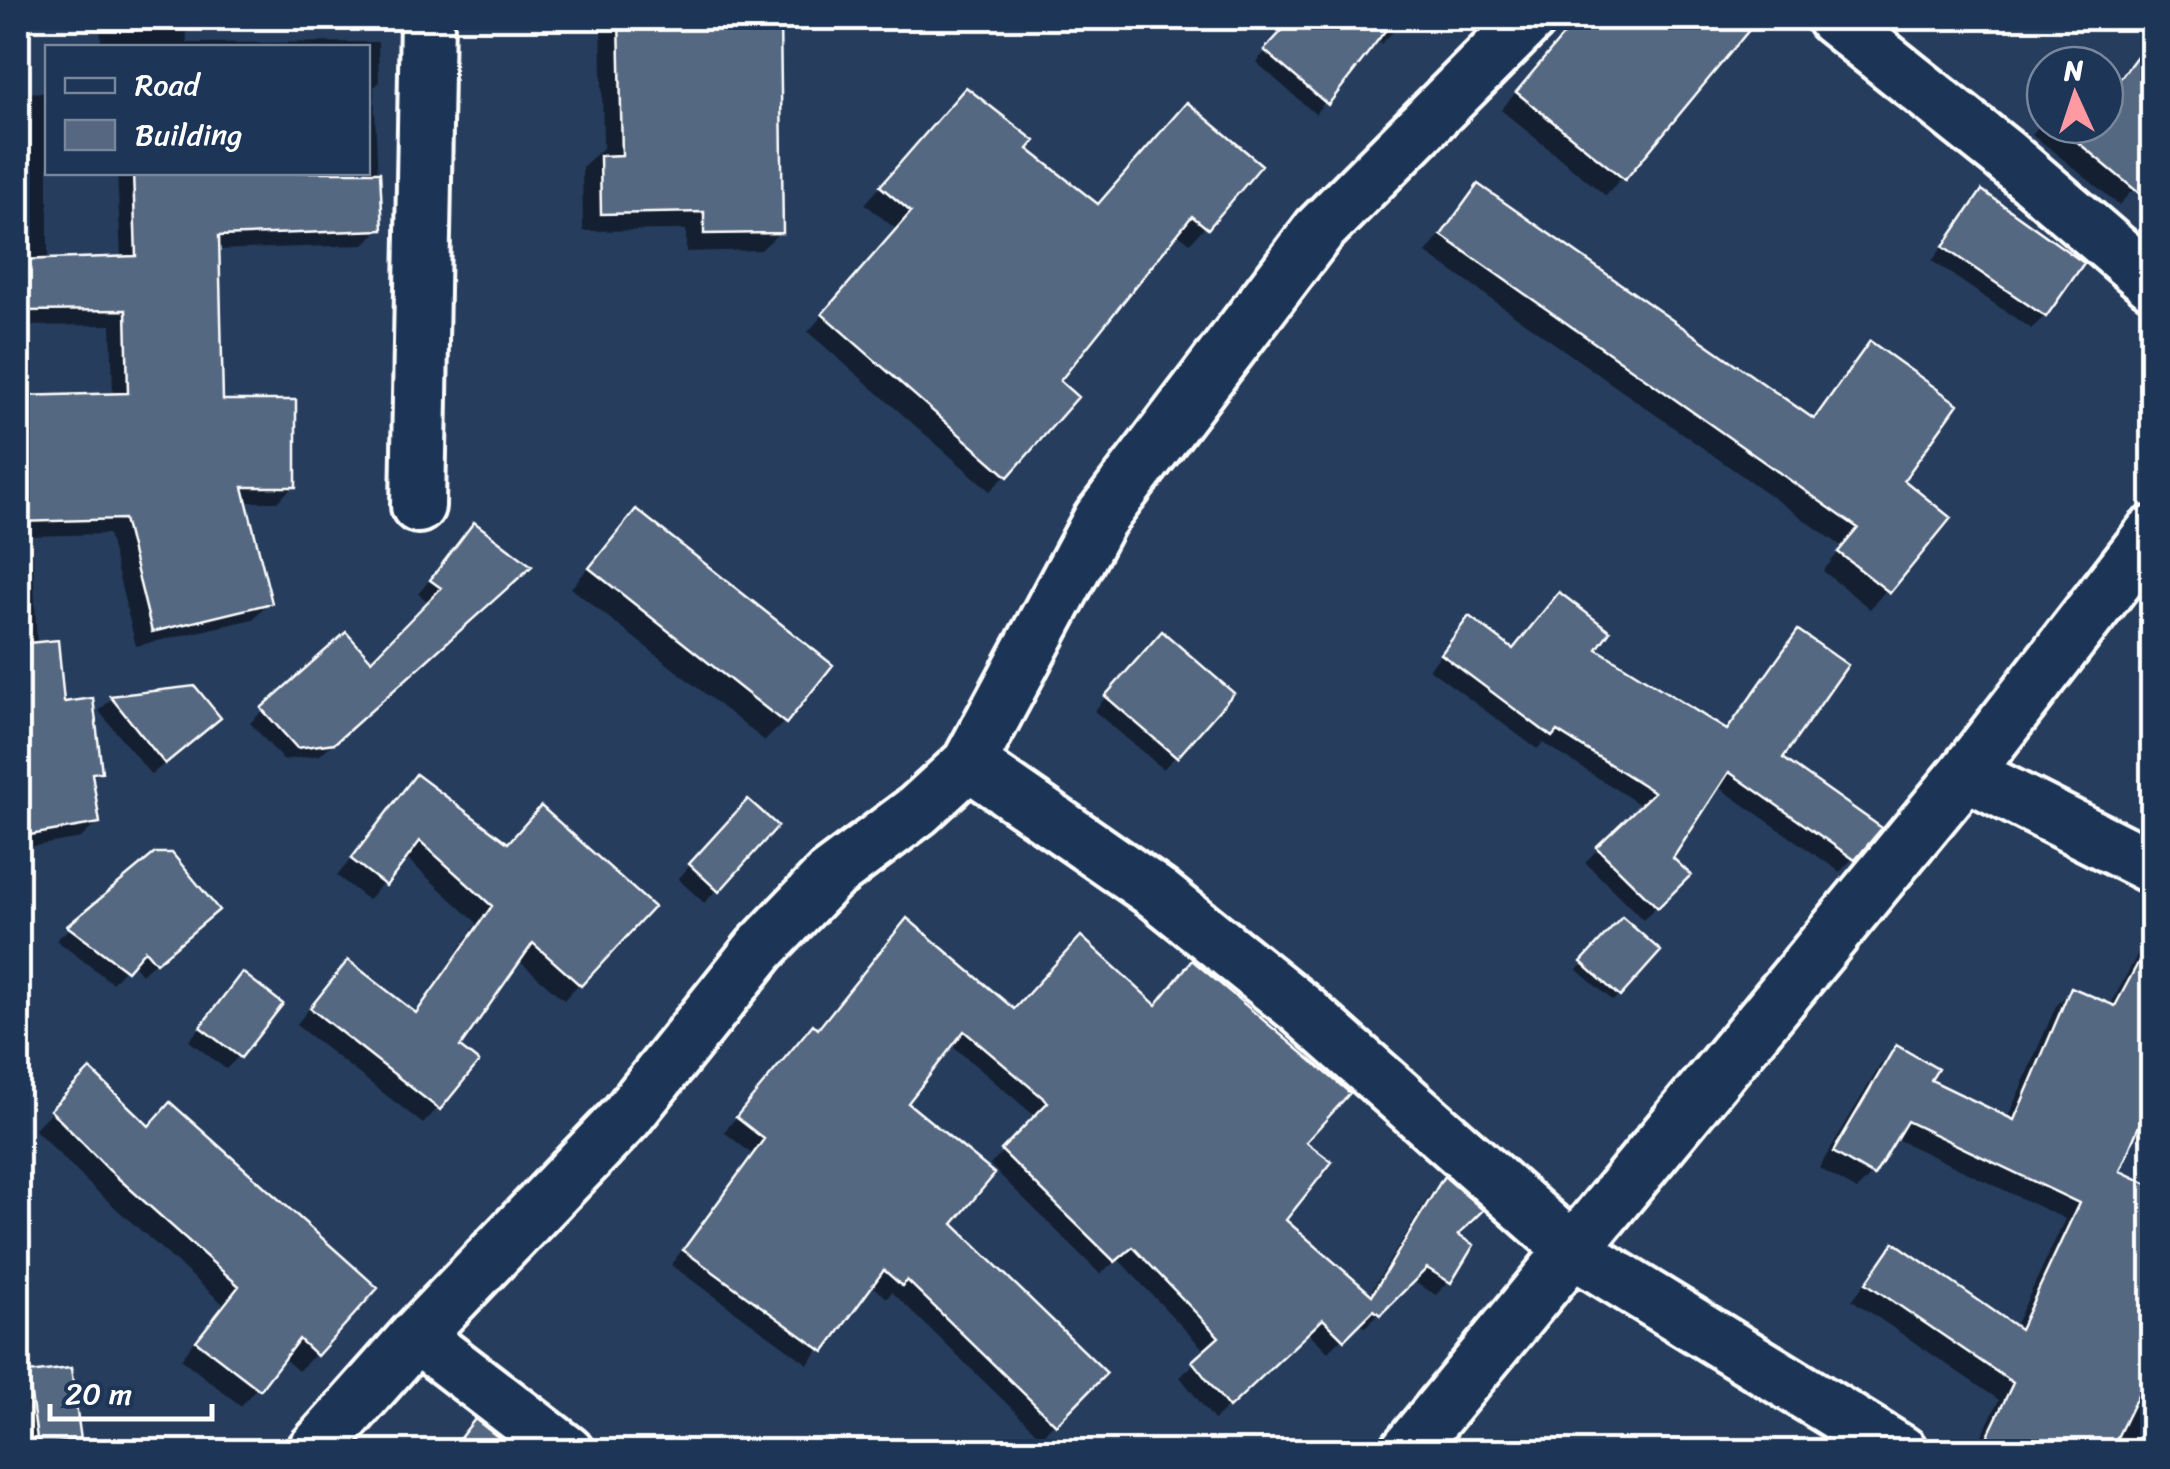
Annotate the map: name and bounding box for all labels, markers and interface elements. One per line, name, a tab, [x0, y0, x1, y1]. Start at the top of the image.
legend	[45, 45, 370, 175]
north arrow	[2025, 45, 2125, 145]
text: N	[2062, 46, 2085, 96]
text: Road	[135, 58, 202, 112]
text: Building	[135, 108, 242, 162]
scale bar	[50, 1359, 212, 1421]
text: 20 m	[65, 1367, 132, 1421]

